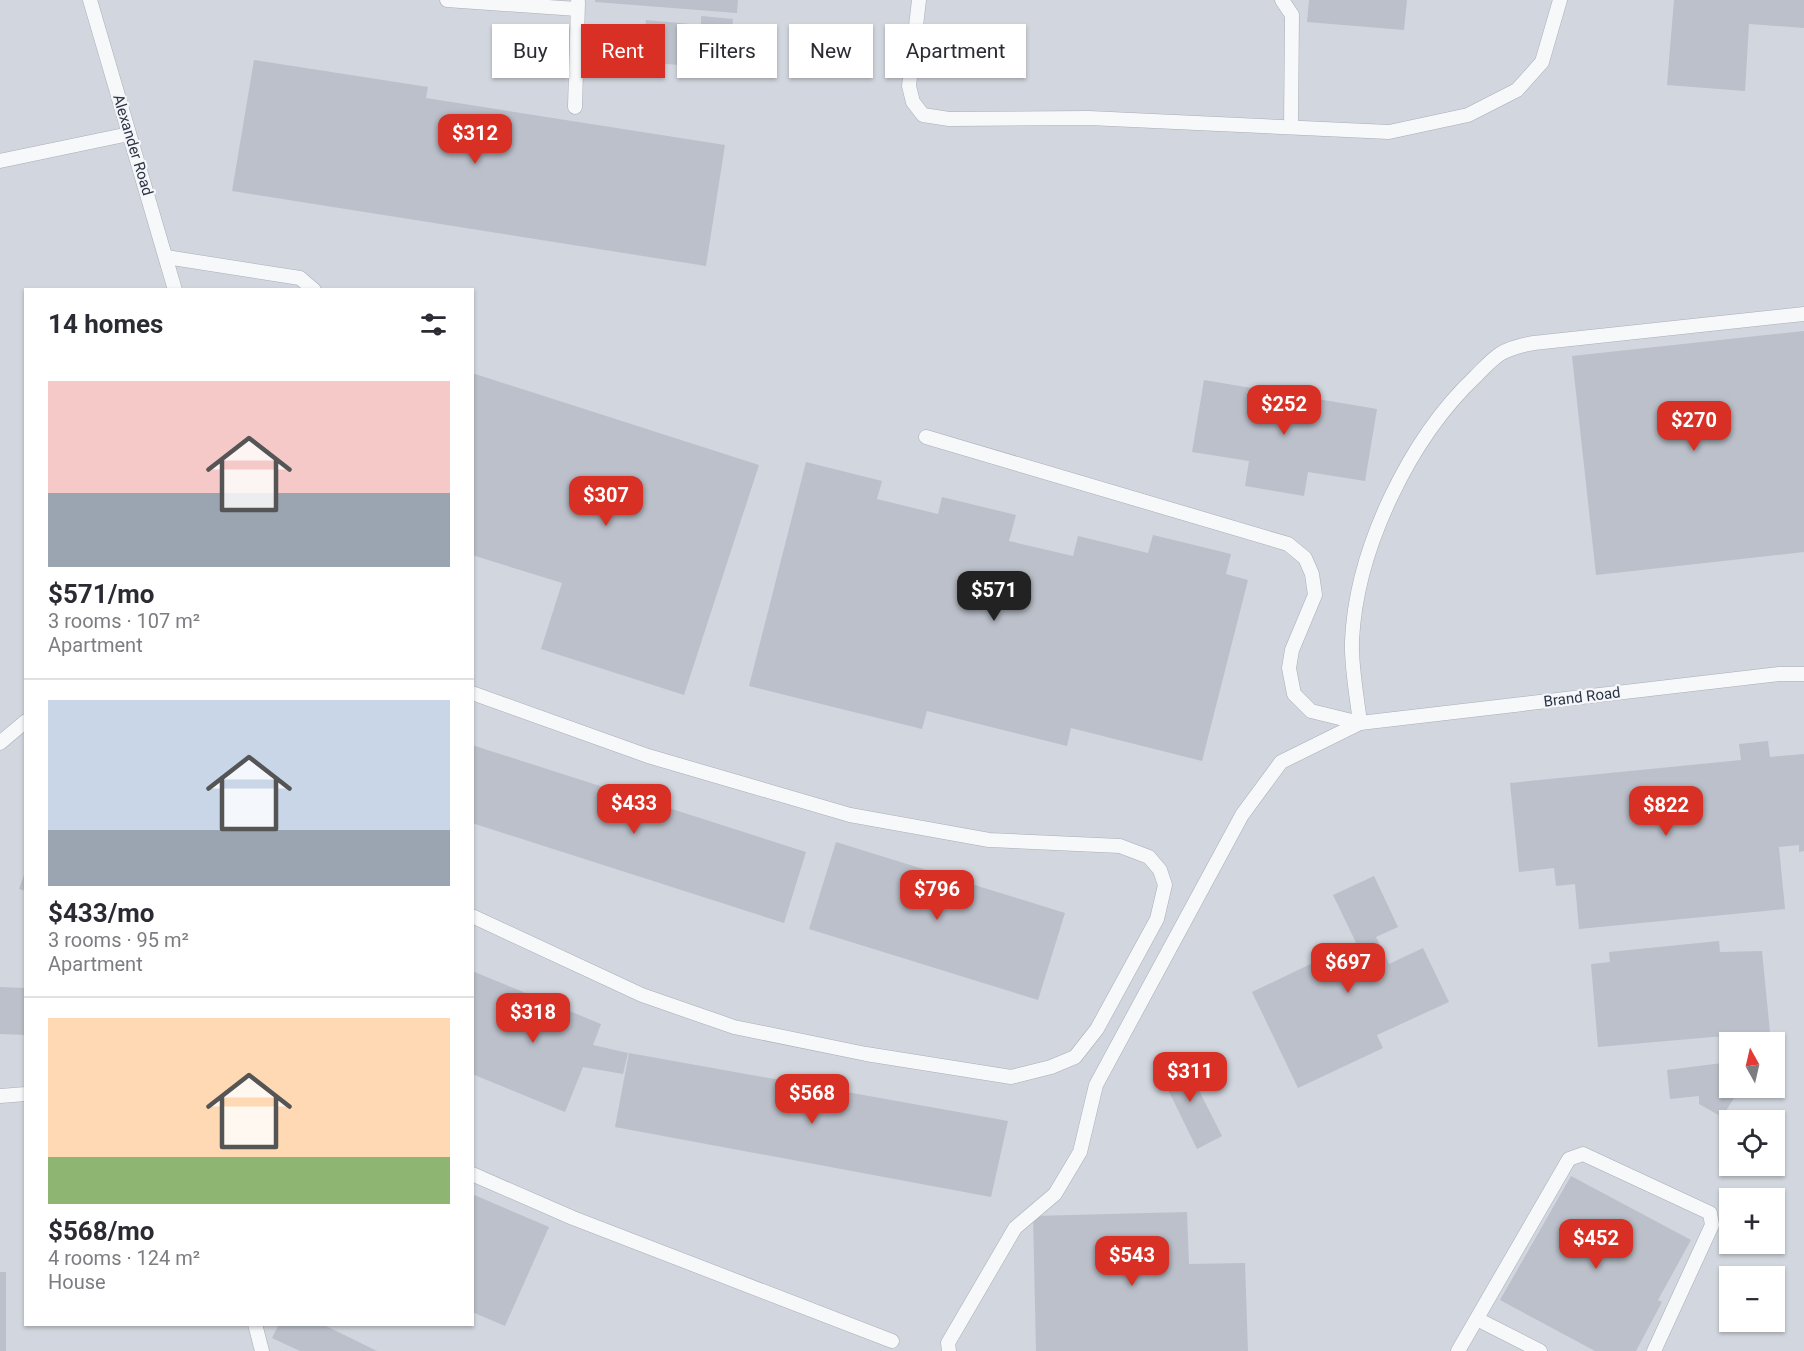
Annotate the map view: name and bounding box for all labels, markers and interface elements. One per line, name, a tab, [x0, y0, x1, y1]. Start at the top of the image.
chip: Buy	[492, 24, 569, 78]
chip: Rent	[581, 24, 665, 78]
chip: Filters	[677, 24, 777, 78]
chip: New	[789, 24, 873, 78]
chip: Apartment	[885, 24, 1026, 78]
street label: Alexander Road	[109, 92, 157, 198]
pin: $312	[439, 114, 511, 165]
text: $312	[452, 121, 498, 145]
icon: filters	[417, 308, 450, 341]
text: 14 homes	[48, 309, 163, 339]
pin: $252	[1248, 385, 1320, 436]
text: $252	[1261, 392, 1307, 416]
pin: $270	[1658, 401, 1730, 452]
text: $270	[1671, 408, 1717, 432]
icon: home	[195, 420, 303, 528]
pin: $307	[570, 476, 642, 527]
text: $307	[583, 483, 629, 507]
pin: $571	[958, 571, 1030, 622]
text: $571	[971, 578, 1017, 602]
text: $571/mo	[48, 579, 155, 609]
text: 3 rooms · 107 m²	[48, 609, 200, 633]
text: Apartment	[48, 633, 143, 657]
street label: Brand Road	[1543, 683, 1621, 711]
icon: home	[195, 739, 303, 847]
pin: $433	[598, 784, 670, 835]
pin: $822	[1630, 786, 1702, 837]
text: $433	[611, 791, 657, 815]
text: $822	[1643, 793, 1689, 817]
pin: $796	[901, 870, 973, 921]
text: $796	[914, 877, 960, 901]
text: $433/mo	[48, 898, 155, 928]
text: 3 rooms · 95 m²	[48, 928, 189, 952]
pin: $697	[1312, 943, 1384, 994]
text: $697	[1325, 950, 1371, 974]
text: Apartment	[48, 952, 143, 976]
pin: $318	[497, 993, 569, 1044]
text: $318	[510, 1000, 556, 1024]
north arrow	[1719, 1032, 1785, 1098]
map controls	[1719, 1032, 1785, 1332]
pin: $311	[1154, 1052, 1226, 1103]
icon: home	[195, 1057, 303, 1165]
text: $311	[1167, 1059, 1213, 1083]
pin: $568	[776, 1074, 848, 1125]
text: $568	[789, 1081, 835, 1105]
button: locate	[1719, 1110, 1785, 1176]
button: +	[1719, 1188, 1785, 1254]
text: $568/mo	[48, 1216, 155, 1246]
pin: $452	[1560, 1219, 1632, 1270]
text: $452	[1573, 1226, 1619, 1250]
pin: $543	[1096, 1236, 1168, 1287]
text: $543	[1109, 1243, 1155, 1267]
text: 4 rooms · 124 m²	[48, 1246, 200, 1270]
button: −	[1719, 1266, 1785, 1332]
text: House	[48, 1270, 106, 1294]

